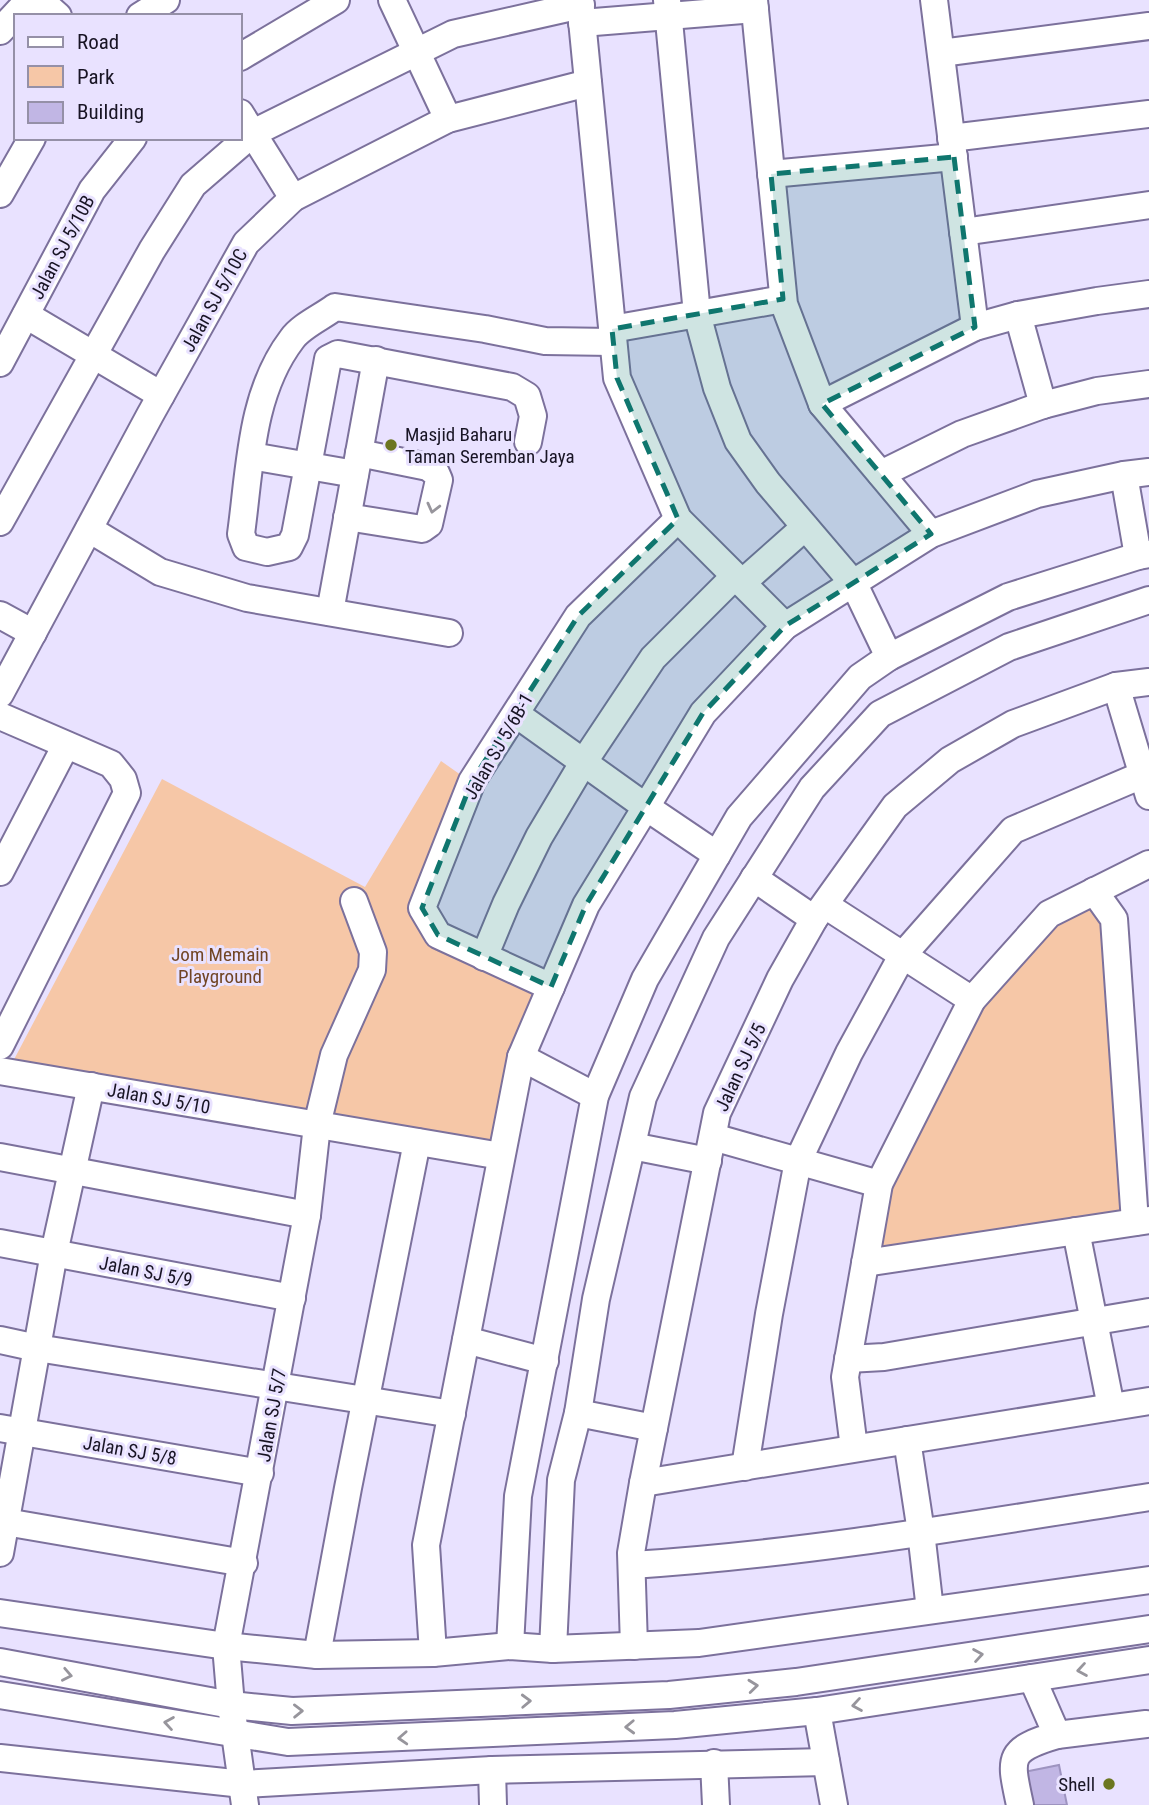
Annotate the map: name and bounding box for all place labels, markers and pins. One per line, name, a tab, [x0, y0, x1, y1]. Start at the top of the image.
place label: Masjid Baharu Taman Seremban Jaya	[405, 423, 575, 468]
marker: Masjid Baharu Taman Seremban Jaya	[383, 437, 399, 453]
place label: Shell	[1058, 1773, 1095, 1796]
marker: Shell	[1101, 1776, 1117, 1792]

